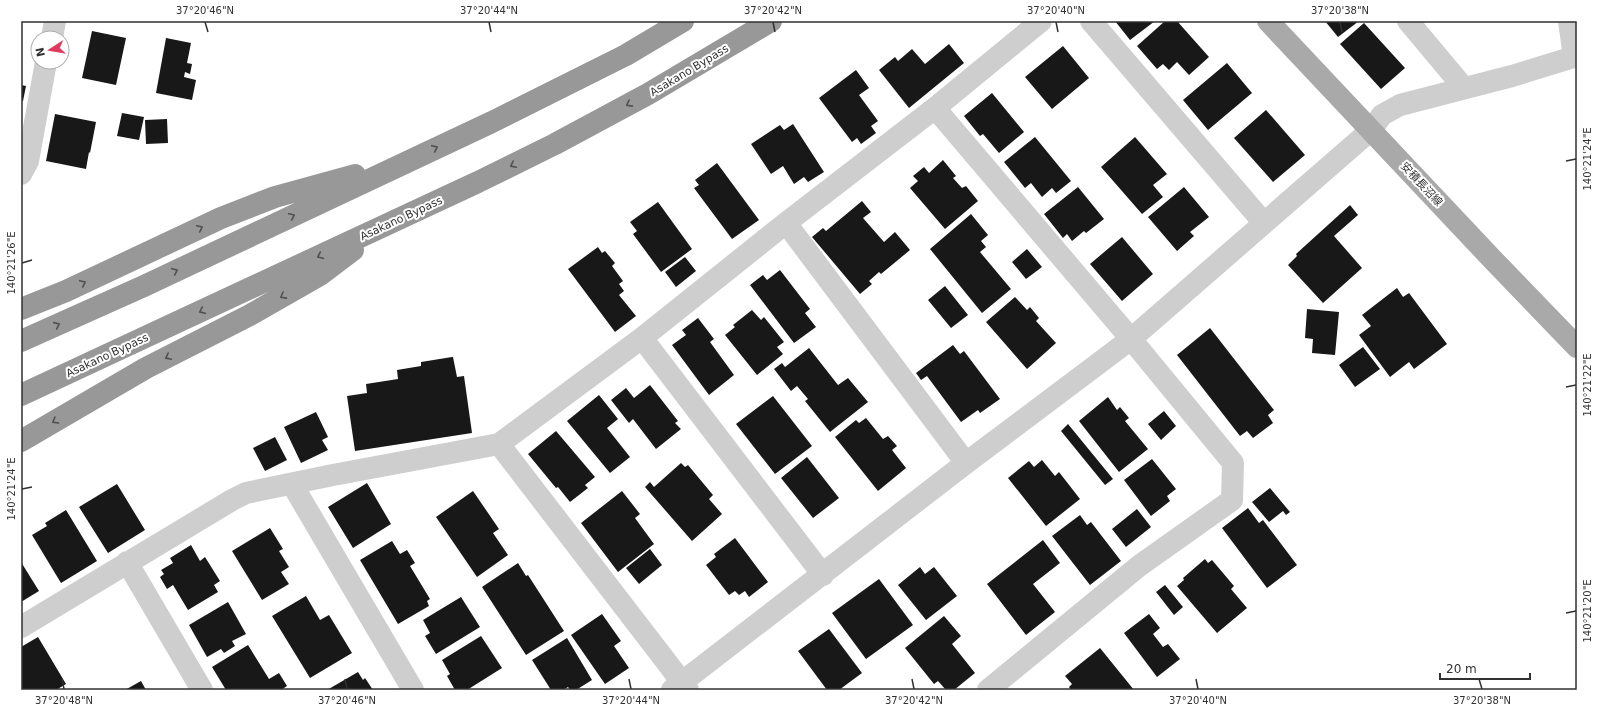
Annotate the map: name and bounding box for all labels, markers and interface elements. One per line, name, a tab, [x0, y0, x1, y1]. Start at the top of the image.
text: 37°20'46"N	[176, 5, 234, 16]
text: 37°20'44"N	[460, 5, 518, 16]
text: 37°20'42"N	[744, 5, 802, 16]
text: 37°20'40"N	[1027, 5, 1085, 16]
text: 37°20'38"N	[1311, 5, 1369, 16]
north arrow	[30, 30, 70, 70]
street label: Asakano Bypass	[648, 42, 731, 99]
text: N	[33, 46, 48, 58]
one-way arrow	[625, 100, 633, 107]
text: 140°21'24"E	[1582, 127, 1593, 191]
one-way arrow	[431, 145, 438, 153]
one-way arrow	[510, 160, 518, 167]
street label: 安積長沼線	[1398, 160, 1445, 209]
street label: Asakano Bypass	[358, 194, 445, 243]
one-way arrow	[288, 213, 296, 221]
one-way arrow	[196, 225, 204, 233]
text: 140°21'26"E	[6, 231, 17, 295]
one-way arrow	[316, 251, 324, 259]
one-way arrow	[170, 268, 178, 276]
one-way arrow	[78, 280, 86, 288]
one-way arrow	[280, 292, 287, 299]
one-way arrow	[199, 306, 206, 314]
one-way arrow	[52, 322, 60, 330]
street label: Asakano Bypass	[64, 331, 151, 380]
one-way arrow	[165, 352, 172, 360]
text: 140°21'22"E	[1582, 353, 1593, 417]
one-way arrow	[52, 416, 59, 424]
text: 140°21'24"E	[6, 457, 17, 521]
text: 140°21'20"E	[1582, 579, 1593, 643]
scale bar	[1440, 655, 1530, 681]
text: 20 m	[1446, 662, 1477, 676]
text: 37°20'48"N	[35, 695, 93, 706]
text: 37°20'46"N	[318, 695, 376, 706]
text: 37°20'44"N	[602, 695, 660, 706]
text: 37°20'42"N	[885, 695, 943, 706]
text: 37°20'40"N	[1169, 695, 1227, 706]
text: 37°20'38"N	[1453, 695, 1511, 706]

